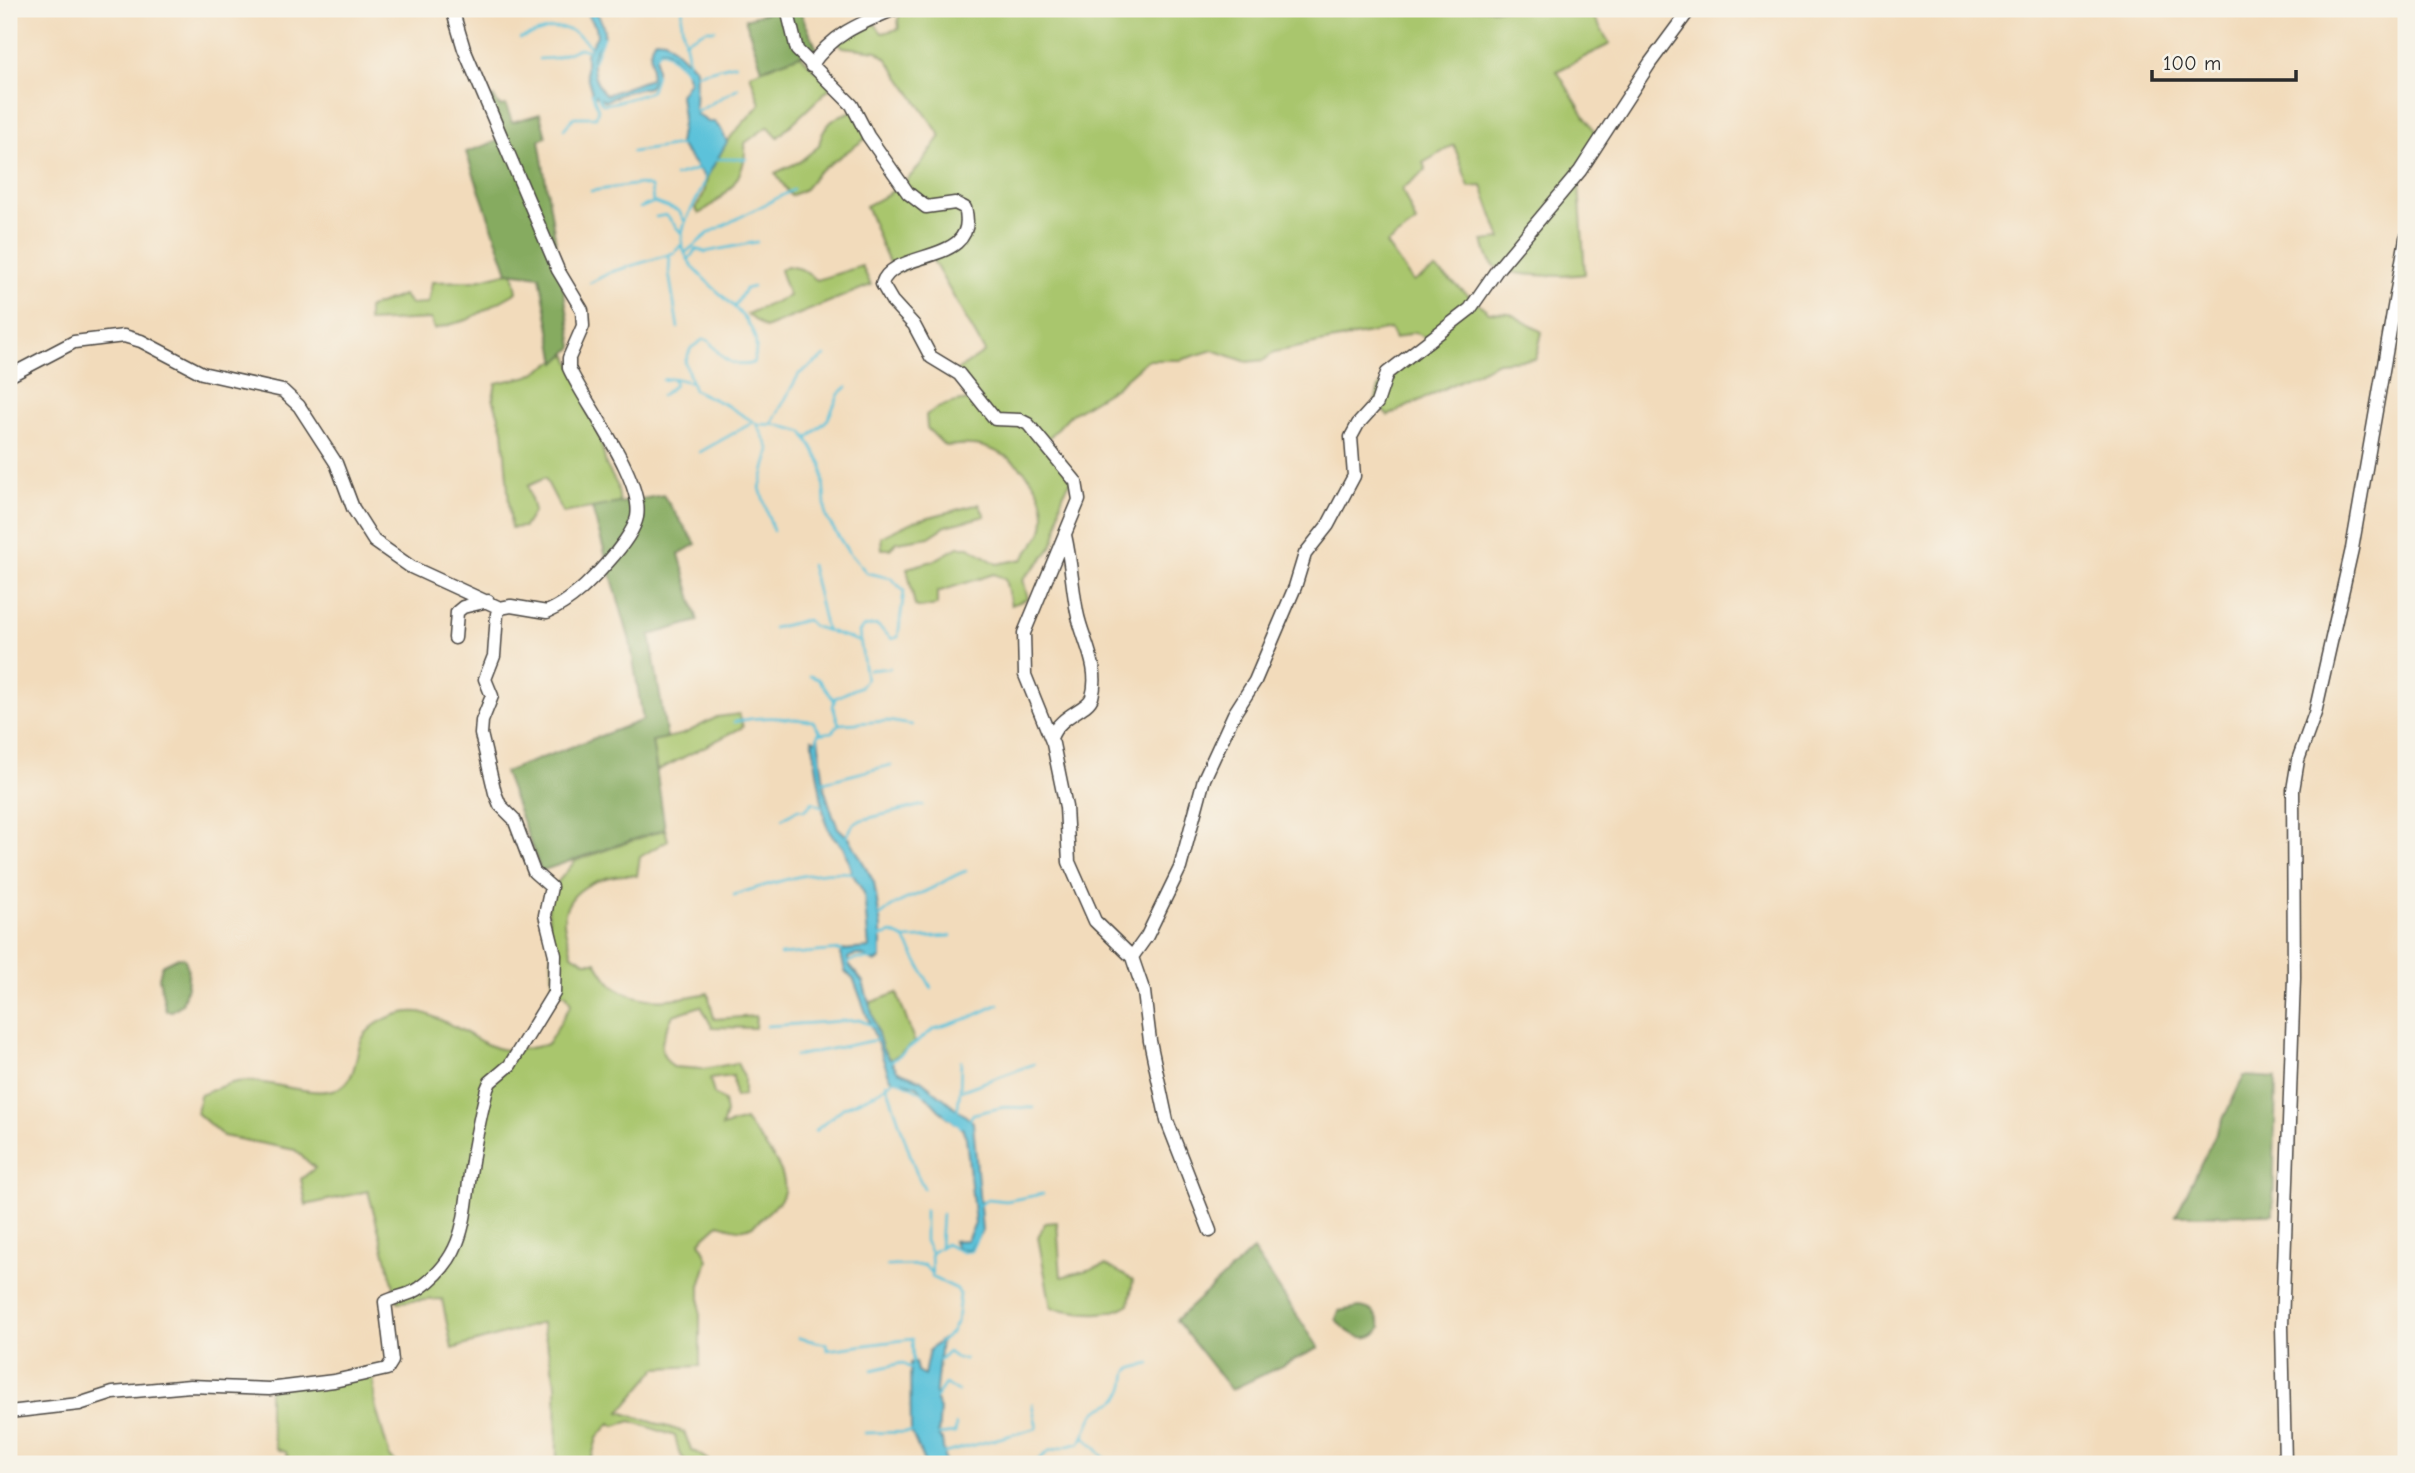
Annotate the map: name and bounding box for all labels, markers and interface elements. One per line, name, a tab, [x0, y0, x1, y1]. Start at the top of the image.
scale bar	[2152, 38, 2296, 82]
text: 100 m	[2163, 51, 2221, 75]

